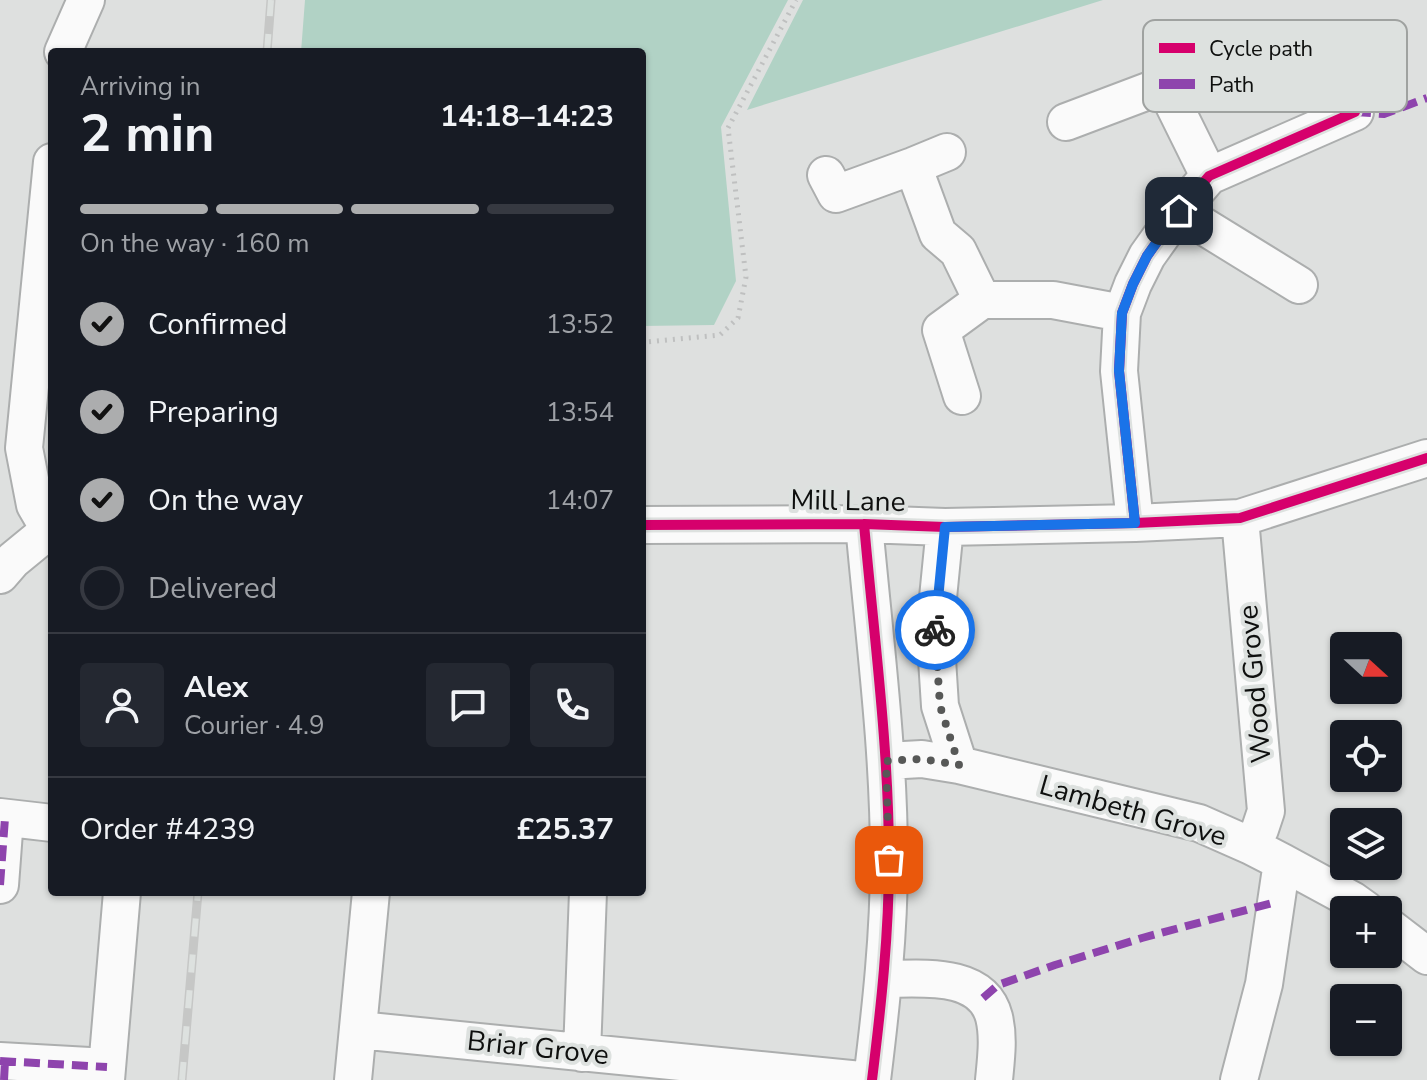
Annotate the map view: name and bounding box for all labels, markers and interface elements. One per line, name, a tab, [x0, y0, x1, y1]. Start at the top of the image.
legend	[1143, 20, 1407, 112]
text: Cycle path	[1209, 34, 1313, 64]
text: Arriving in	[80, 69, 201, 104]
text: Path	[1209, 70, 1254, 100]
text: 14:18–14:23	[440, 96, 614, 137]
text: 2 min	[80, 98, 215, 169]
pin	[1145, 177, 1213, 245]
icon: home	[1157, 189, 1201, 233]
text: On the way · 160 m	[80, 226, 309, 261]
icon: check	[80, 302, 124, 346]
text: Confirmed	[148, 304, 288, 345]
text: 13:52	[546, 307, 614, 342]
icon: check	[80, 390, 124, 434]
text: Preparing	[148, 392, 279, 433]
text: 13:54	[546, 395, 614, 430]
icon: check	[80, 478, 124, 522]
text: On the way	[148, 480, 303, 521]
street label: Mill Lane	[790, 481, 906, 521]
text: 14:07	[546, 483, 614, 518]
text: Delivered	[148, 568, 277, 609]
courier	[895, 590, 975, 670]
street label: Wood Grove	[1229, 603, 1281, 765]
icon: bike	[913, 608, 957, 652]
north arrow	[1330, 632, 1402, 704]
map controls	[1330, 632, 1402, 1056]
button: person	[80, 663, 164, 747]
button: chat	[426, 663, 510, 747]
button: phone	[530, 663, 614, 747]
text: Alex	[184, 667, 248, 708]
text: Courier · 4.9	[184, 708, 325, 743]
button: locate	[1330, 720, 1402, 792]
street label: Lambeth Grove	[1035, 766, 1231, 856]
button: layers	[1330, 808, 1402, 880]
text: Order #4239	[80, 809, 255, 850]
text: £25.37	[517, 809, 614, 850]
pin	[855, 826, 923, 894]
icon: bag	[867, 838, 911, 882]
button: +	[1330, 896, 1402, 968]
button: −	[1330, 984, 1402, 1056]
street label: Briar Grove	[465, 1022, 611, 1074]

